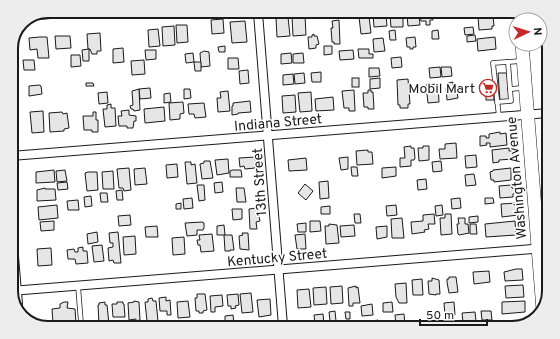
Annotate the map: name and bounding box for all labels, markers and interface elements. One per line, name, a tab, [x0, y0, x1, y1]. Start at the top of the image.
north arrow	[508, 12, 548, 52]
text: N	[530, 27, 544, 36]
supermarket icon: Mobil Mart	[478, 78, 498, 98]
place label: Mobil Mart	[408, 81, 475, 98]
street label: Indiana Street	[233, 111, 323, 136]
street label: Washington Avenue	[504, 116, 531, 240]
street label: 13th Street	[250, 147, 271, 216]
street label: Kentucky Street	[226, 246, 328, 271]
scale bar	[420, 301, 487, 327]
text: 50 m	[426, 308, 454, 324]

